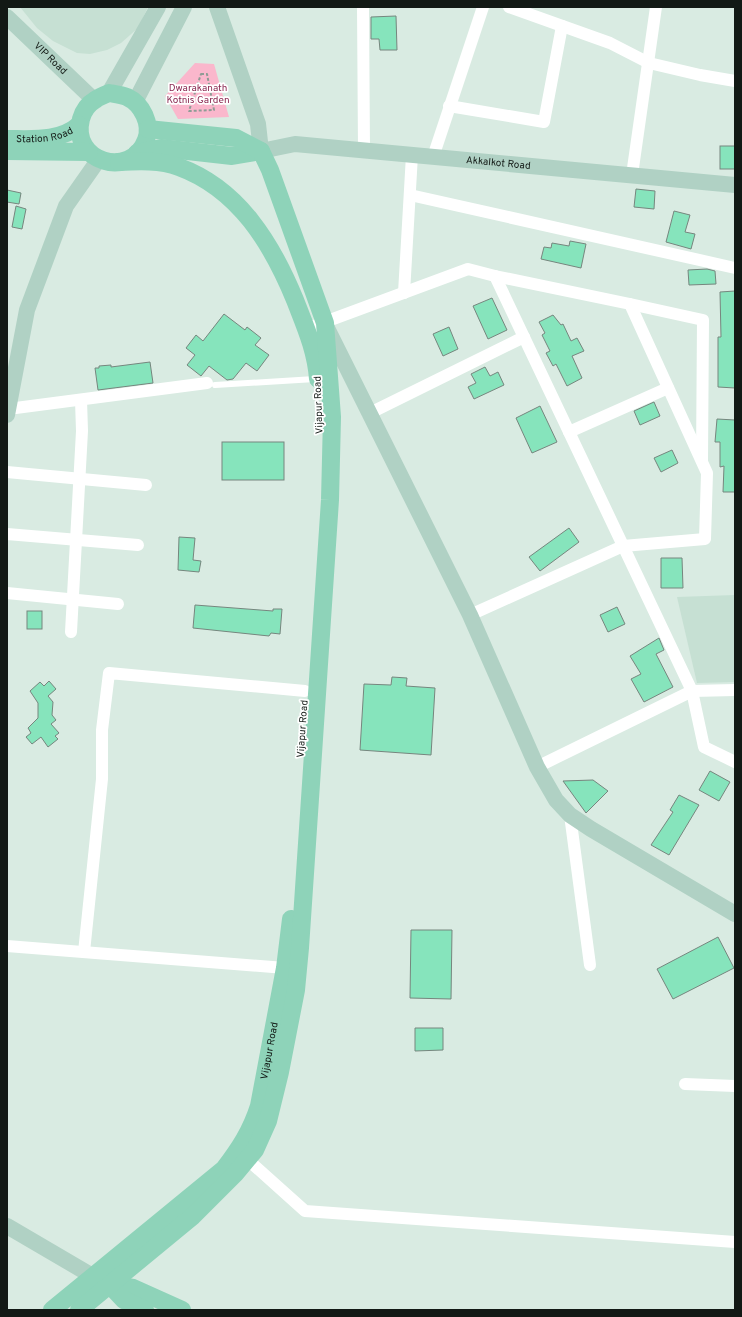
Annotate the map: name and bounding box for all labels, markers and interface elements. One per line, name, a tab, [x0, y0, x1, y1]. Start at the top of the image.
street label: VIP Road	[31, 40, 70, 77]
park label: Dwarakanath Kotnis Garden	[166, 82, 230, 107]
street label: Station Road	[16, 124, 75, 146]
street label: Akkalkot Road	[465, 153, 531, 172]
street label: Vijapur Road	[311, 376, 327, 434]
street label: Vijapur Road	[294, 700, 312, 758]
street label: Vijapur Road	[258, 1021, 281, 1081]

